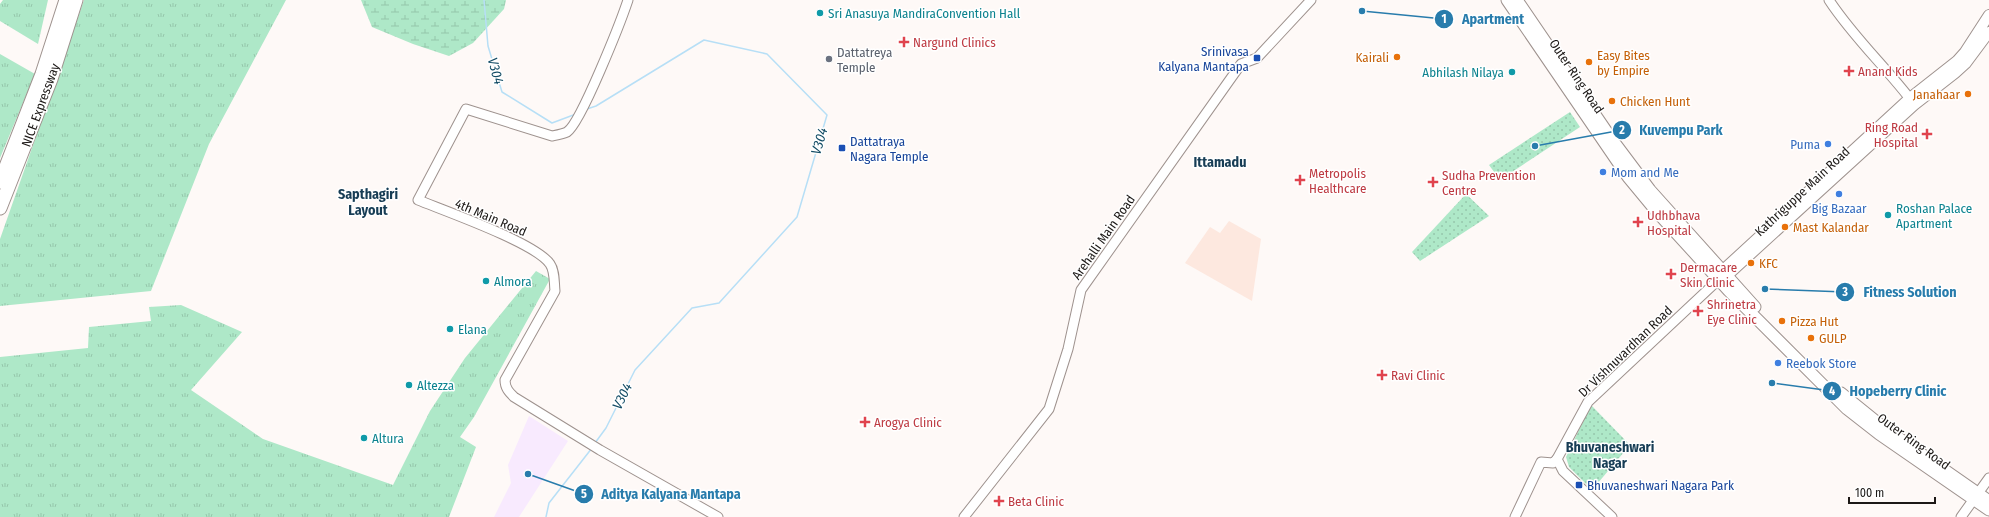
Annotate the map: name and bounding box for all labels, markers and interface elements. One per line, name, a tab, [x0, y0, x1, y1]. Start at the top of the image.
place label: Sri Anasuya MandiraConvention Hall	[828, 6, 1021, 21]
callout: Apartment	[1434, 6, 1532, 32]
marker: Sri Anasuya MandiraConvention Hall	[815, 8, 825, 18]
text: Apartment	[1461, 11, 1525, 28]
text: 1	[1441, 12, 1447, 26]
place label: Nargund Clinics	[913, 35, 996, 50]
marker: Nargund Clinics	[898, 36, 910, 48]
street label: Outer Ring Road	[1546, 36, 1607, 116]
place label: Srinivasa Kalyana Mantapa	[1158, 44, 1249, 74]
place label: Dattatreya Temple	[837, 45, 892, 75]
place label: Easy Bites by Empire	[1597, 48, 1650, 78]
place label: Kairali	[1355, 50, 1389, 65]
marker: Kairali	[1392, 52, 1402, 62]
marker: Srinivasa Kalyana Mantapa	[1252, 53, 1262, 63]
marker: Dattatreya Temple	[824, 54, 834, 64]
water label: V304	[484, 56, 508, 87]
marker: Easy Bites by Empire	[1584, 57, 1594, 67]
street label: NICE Expressway	[18, 61, 63, 149]
place label: Anand Kids	[1858, 64, 1918, 79]
place label: Abhilash Nilaya	[1422, 65, 1504, 80]
marker: Anand Kids	[1843, 65, 1855, 77]
marker: Abhilash Nilaya	[1507, 67, 1517, 77]
place label: Janahaar	[1913, 87, 1960, 102]
marker: Janahaar	[1963, 89, 1973, 99]
place label: Chicken Hunt	[1620, 94, 1691, 109]
marker: Chicken Hunt	[1607, 96, 1617, 106]
callout: Kuvempu Park	[1612, 117, 1731, 143]
place label: Ring Road Hospital	[1865, 120, 1919, 150]
text: Kuvempu Park	[1639, 122, 1724, 139]
text: 2	[1618, 123, 1625, 137]
water label: V304	[808, 125, 831, 157]
marker: Ring Road Hospital	[1921, 128, 1933, 140]
place label: Dattatraya Nagara Temple	[850, 134, 928, 164]
place label: Puma	[1790, 137, 1820, 152]
marker: Puma	[1823, 139, 1833, 149]
marker: Dattatraya Nagara Temple	[837, 143, 847, 153]
street label: Kathriguppe Main Road	[1752, 144, 1853, 239]
district label: Ittamadu	[1194, 154, 1246, 171]
place label: Mom and Me	[1611, 165, 1679, 180]
place label: Metropolis Healthcare	[1309, 166, 1366, 196]
marker: Mom and Me	[1598, 167, 1608, 177]
place label: Sudha Prevention Centre	[1442, 168, 1536, 198]
marker: Metropolis Healthcare	[1294, 174, 1306, 186]
marker: Sudha Prevention Centre	[1427, 176, 1439, 188]
district label: Sapthagiri Layout	[338, 186, 398, 219]
marker: Big Bazaar	[1834, 189, 1844, 199]
street label: Arehalli Main Road	[1069, 192, 1138, 282]
street label: 4th Main Road	[453, 196, 529, 239]
place label: Big Bazaar	[1811, 201, 1867, 216]
place label: Roshan Palace Apartment	[1896, 201, 1972, 231]
place label: Udhbhava Hospital	[1647, 208, 1700, 238]
marker: Roshan Palace Apartment	[1883, 210, 1893, 220]
marker: Udhbhava Hospital	[1632, 216, 1644, 228]
place label: Mast Kalandar	[1793, 220, 1869, 235]
marker: Mast Kalandar	[1780, 222, 1790, 232]
place label: KFC	[1759, 256, 1778, 271]
marker: KFC	[1746, 258, 1756, 268]
place label: Dermacare Skin Clinic	[1680, 260, 1737, 290]
marker: Dermacare Skin Clinic	[1665, 268, 1677, 280]
place label: Almora	[494, 274, 532, 289]
marker: Almora	[481, 276, 491, 286]
callout: Fitness Solution	[1835, 279, 1965, 305]
text: Fitness Solution	[1863, 284, 1957, 301]
text: 3	[1841, 285, 1848, 299]
place label: Shrinetra Eye Clinic	[1707, 297, 1757, 327]
street label: Dr Vishnuvardhan Road	[1575, 303, 1675, 400]
marker: Shrinetra Eye Clinic	[1692, 305, 1704, 317]
place label: Pizza Hut	[1790, 314, 1839, 329]
marker: Pizza Hut	[1777, 316, 1787, 326]
place label: Elana	[458, 322, 487, 337]
marker: Elana	[445, 324, 455, 334]
place label: GULP	[1819, 331, 1847, 346]
marker: GULP	[1806, 333, 1816, 343]
place label: Reebok Store	[1786, 356, 1857, 371]
marker: Reebok Store	[1773, 358, 1783, 368]
place label: Ravi Clinic	[1391, 368, 1446, 383]
marker: Ravi Clinic	[1376, 369, 1388, 381]
place label: Altezza	[417, 378, 454, 393]
callout: Hopeberry Clinic	[1822, 378, 1955, 404]
marker: Altezza	[404, 380, 414, 390]
water label: V304	[609, 380, 636, 412]
text: Hopeberry Clinic	[1850, 383, 1947, 400]
text: 4	[1829, 384, 1835, 398]
street label: Outer Ring Road	[1874, 410, 1953, 473]
place label: Arogya Clinic	[874, 415, 942, 430]
marker: Arogya Clinic	[859, 416, 871, 428]
place label: Altura	[372, 431, 404, 446]
marker: Altura	[359, 433, 369, 443]
district label: Bhuvaneshwari Nagar	[1566, 439, 1655, 472]
place label: Bhuvaneshwari Nagara Park	[1587, 478, 1735, 493]
scale bar	[1849, 479, 1935, 505]
marker: Bhuvaneshwari Nagara Park	[1574, 480, 1584, 490]
callout: Aditya Kalyana Mantapa	[574, 481, 749, 507]
text: Aditya Kalyana Mantapa	[600, 486, 741, 503]
text: 100 m	[1855, 486, 1884, 500]
text: 5	[581, 487, 587, 501]
place label: Beta Clinic	[1008, 494, 1064, 509]
marker: Beta Clinic	[993, 495, 1005, 507]

